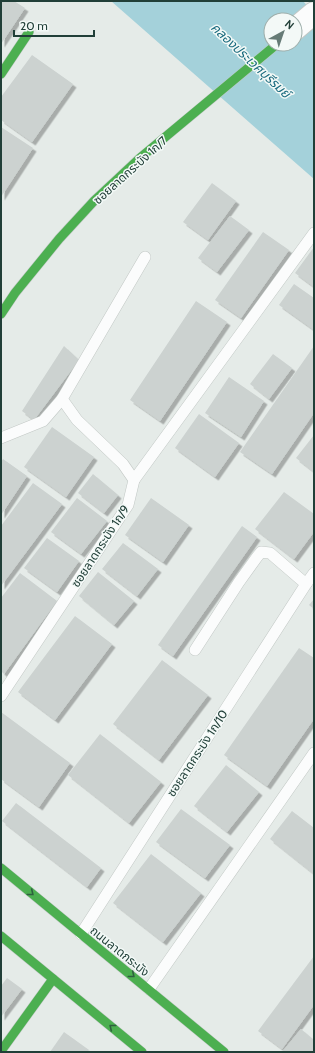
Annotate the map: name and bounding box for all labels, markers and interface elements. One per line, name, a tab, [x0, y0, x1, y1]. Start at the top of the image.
scale bar	[14, 12, 94, 38]
north arrow	[263, 12, 303, 52]
text: N	[282, 16, 297, 32]
text: 20 m	[20, 18, 48, 33]
water label: คลองประเวศบุรีรมย์	[207, 19, 296, 104]
street label: ซอยลาดกระบัง 1ก/7	[90, 133, 170, 207]
street label: ซอยลาดกระบัง 1ก/9	[68, 502, 132, 590]
street label: ซอยลาดกระบัง 1ก/10	[163, 707, 231, 799]
one-way arrow	[27, 888, 34, 895]
street label: ถนนลาดกระบัง	[87, 923, 153, 979]
one-way arrow	[127, 971, 134, 978]
one-way arrow	[109, 1025, 116, 1032]

